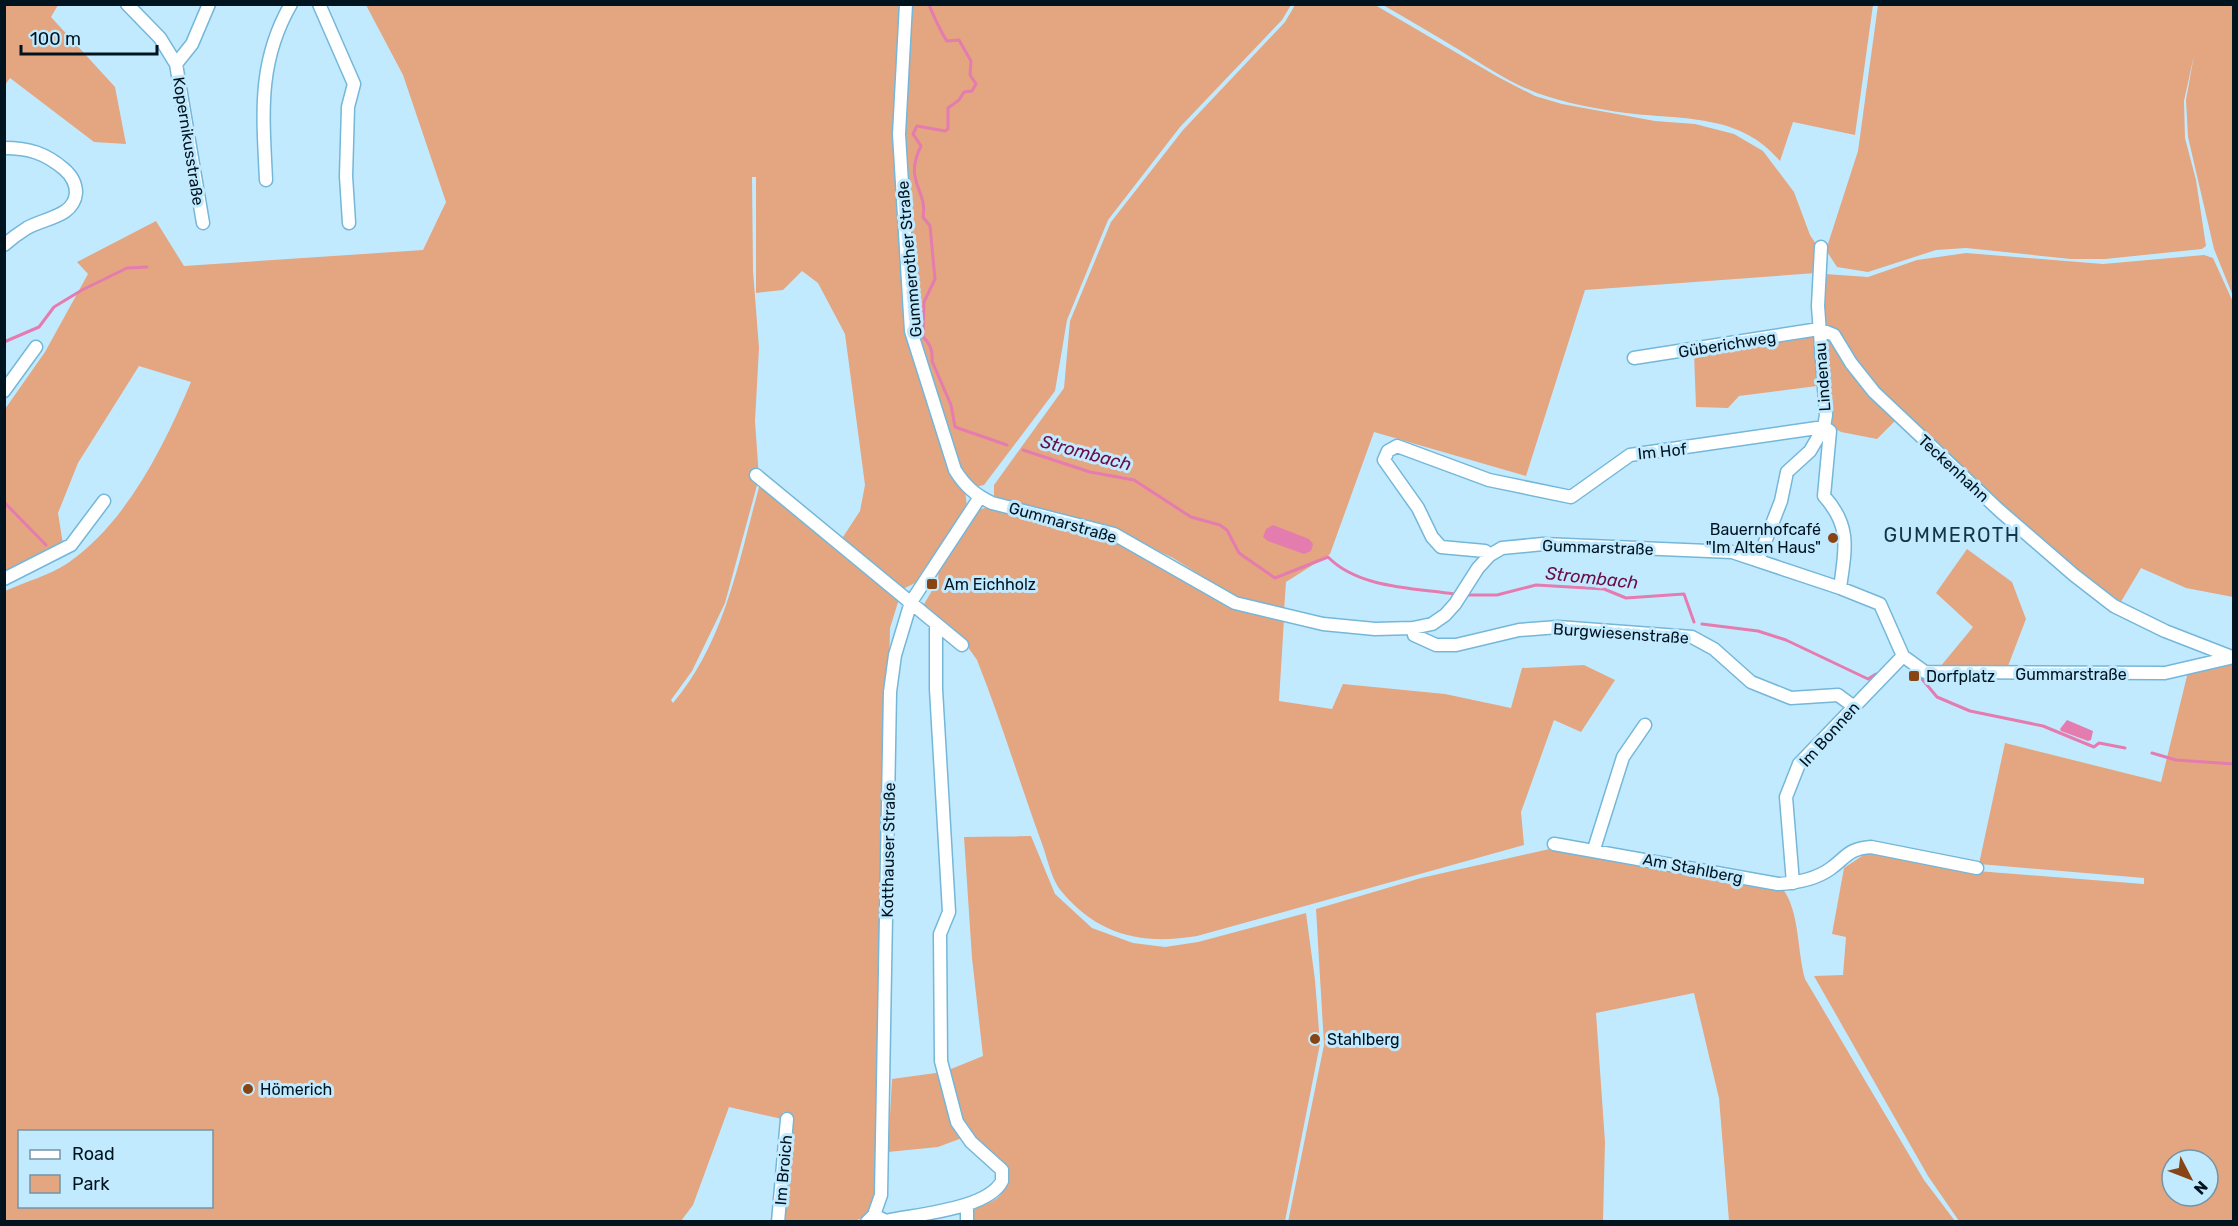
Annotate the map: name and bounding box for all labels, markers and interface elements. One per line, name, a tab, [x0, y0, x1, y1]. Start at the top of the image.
scale bar	[21, 18, 158, 56]
text: 100 m	[30, 28, 81, 50]
street label: Kopernikusstraße	[169, 75, 208, 207]
street label: Gummerother Straße	[893, 180, 926, 338]
street label: Güberichweg	[1677, 327, 1777, 362]
street label: Lindenau	[1811, 342, 1834, 412]
water label: Strombach	[1038, 430, 1134, 476]
street label: Teckenhahn	[1914, 431, 1993, 506]
street label: Im Hof	[1637, 439, 1688, 464]
street label: Gummarstraße	[1007, 498, 1119, 547]
place label: Bauernhofcafé "Im Alten Haus"	[1706, 520, 1821, 557]
district label: GUMMEROTH	[1883, 523, 2021, 547]
marker: Bauernhofcafé "Im Alten Haus"	[1826, 531, 1840, 545]
street label: Gummarstraße	[1542, 536, 1654, 559]
water label: Strombach	[1544, 562, 1640, 594]
place label: Am Eichholz	[944, 575, 1036, 594]
marker: Am Eichholz	[925, 577, 939, 591]
street label: Burgwiesenstraße	[1553, 619, 1689, 648]
street label: Gummarstraße	[2015, 665, 2127, 684]
place label: Dorfplatz	[1926, 667, 1995, 686]
marker: Dorfplatz	[1907, 669, 1921, 683]
street label: Im Bonnen	[1795, 698, 1863, 771]
street label: Kotthauser Straße	[878, 782, 899, 918]
street label: Am Stahlberg	[1641, 849, 1745, 887]
place label: Stahlberg	[1327, 1030, 1400, 1049]
marker: Stahlberg	[1308, 1032, 1322, 1046]
place label: Hömerich	[260, 1080, 332, 1099]
marker: Hömerich	[241, 1082, 255, 1096]
legend	[18, 1130, 213, 1208]
street label: Im Broich	[771, 1134, 796, 1206]
text: Road	[72, 1143, 115, 1165]
north arrow	[2160, 1148, 2220, 1208]
text: Park	[72, 1173, 110, 1195]
text: N	[2190, 1177, 2212, 1198]

